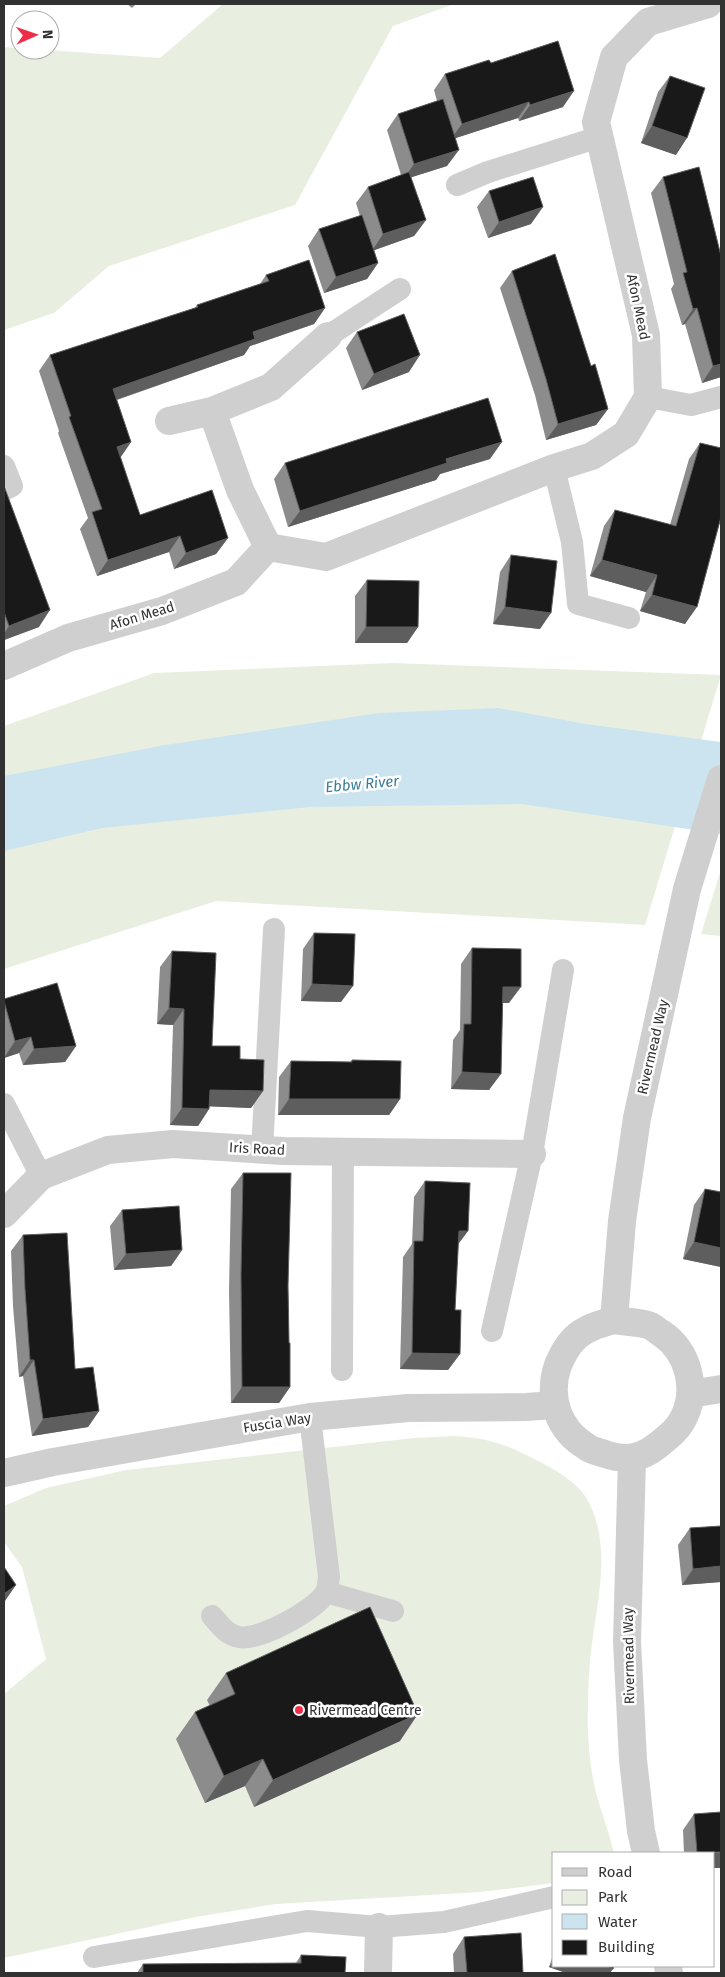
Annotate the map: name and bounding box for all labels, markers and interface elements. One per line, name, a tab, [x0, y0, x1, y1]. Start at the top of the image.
north arrow	[10, 10, 60, 60]
text: N	[39, 30, 56, 40]
street label: Afon Mead	[623, 272, 653, 342]
street label: Afon Mead	[107, 598, 177, 634]
water label: Ebbw River	[324, 772, 401, 796]
street label: Rivermead Way	[634, 998, 672, 1096]
street label: Iris Road	[229, 1139, 285, 1159]
street label: Fuscia Way	[242, 1409, 312, 1437]
street label: Rivermead Way	[620, 1607, 638, 1705]
place label: Rivermead Centre	[309, 1702, 422, 1719]
marker: Rivermead Centre	[293, 1704, 305, 1716]
legend	[552, 1852, 715, 1967]
text: Road	[598, 1863, 633, 1881]
text: Park	[598, 1888, 628, 1906]
text: Water	[598, 1913, 637, 1931]
text: Building	[598, 1938, 654, 1956]

